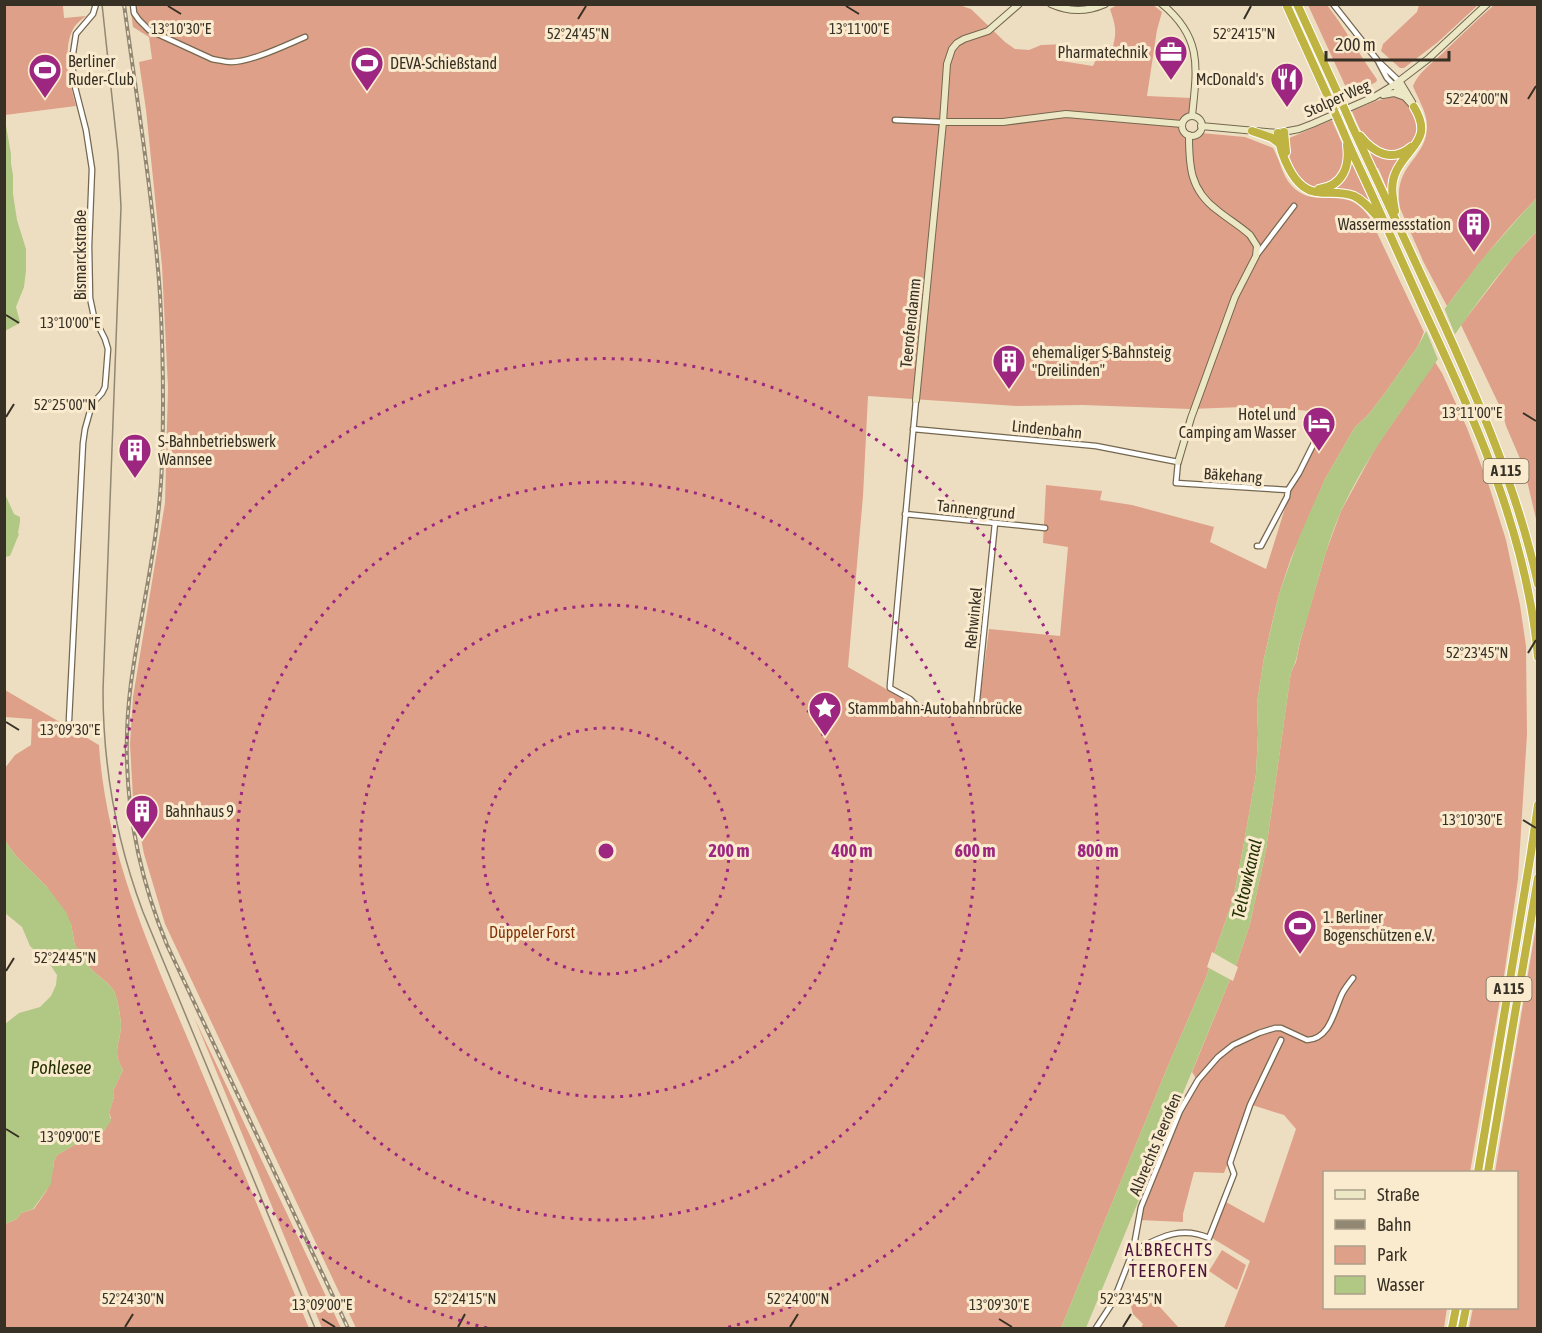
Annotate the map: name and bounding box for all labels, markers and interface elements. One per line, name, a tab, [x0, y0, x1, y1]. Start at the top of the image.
text: 13°10'30"E	[151, 20, 212, 37]
text: 13°11'00"E	[829, 20, 890, 37]
scale bar	[1326, 24, 1449, 62]
text: 52°24'45"N	[547, 25, 609, 42]
text: 52°24'15"N	[1213, 25, 1275, 42]
office icon: Pharmatechnik	[1153, 34, 1189, 81]
text: 200 m	[1335, 34, 1376, 55]
place label: Pharmatechnik	[1057, 43, 1148, 61]
sports icon: DEVA-Schießstand	[349, 45, 385, 92]
sports icon: Berliner Ruder-Club	[27, 52, 63, 99]
place label: Berliner Ruder-Club	[68, 52, 134, 88]
place label: DEVA-Schießstand	[390, 54, 497, 72]
restaurant icon: McDonald's	[1269, 61, 1305, 108]
place label: McDonald's	[1196, 70, 1264, 88]
street label: Stolper Weg	[1301, 76, 1373, 121]
text: 52°24'00"N	[1446, 90, 1508, 107]
building icon: Wassermessstation	[1456, 206, 1492, 253]
street label: Bismarckstraße	[71, 210, 89, 300]
place label: Wassermessstation	[1338, 215, 1451, 233]
street label: Teerofendamm	[896, 277, 924, 369]
text: 13°10'00"E	[40, 314, 101, 331]
building icon: ehemaliger S-Bahnsteig "Dreilinden"	[991, 343, 1027, 390]
place label: ehemaliger S-Bahnsteig "Dreilinden"	[1032, 343, 1171, 379]
text: 52°25'00"N	[34, 396, 96, 413]
text: 13°11'00"E	[1442, 404, 1503, 421]
place label: Hotel und Camping am Wasser	[1179, 405, 1296, 442]
hotel icon: Hotel und Camping am Wasser	[1301, 405, 1337, 452]
street label: Lindenbahn	[1011, 416, 1083, 442]
building icon: S-Bahnbetriebswerk Wannsee	[117, 432, 153, 479]
place label: S-Bahnbetriebswerk Wannsee	[158, 432, 276, 468]
road number: A 115	[1484, 459, 1528, 483]
street label: Bäkehang	[1203, 464, 1263, 487]
street label: Tannengrund	[936, 496, 1016, 523]
street label: Rehwinkel	[961, 585, 985, 650]
text: 52°23'45"N	[1446, 644, 1508, 661]
place icon: Stammbahn-Autobahnbrücke	[807, 690, 843, 737]
place label: Stammbahn-Autobahnbrücke	[848, 699, 1022, 717]
text: 13°09'30"E	[40, 721, 101, 738]
building icon: Bahnhaus 9	[124, 793, 160, 840]
place label: Bahnhaus 9	[165, 802, 234, 820]
text: 13°10'30"E	[1442, 811, 1503, 828]
water label: Teltowkanal	[1227, 837, 1266, 921]
text: 200 m	[709, 840, 749, 861]
text: 400 m	[831, 840, 872, 861]
text: 600 m	[955, 840, 995, 861]
text: 800 m	[1078, 840, 1118, 861]
centre of rings	[596, 841, 616, 861]
sports icon: 1. Berliner Bogenschützen e.V.	[1282, 908, 1318, 955]
place label: 1. Berliner Bogenschützen e.V.	[1323, 908, 1434, 945]
park label: Düppeler Forst	[489, 923, 575, 942]
text: 52°24'45"N	[34, 949, 96, 966]
road number: A 115	[1486, 977, 1532, 1001]
water label: Pohlesee	[31, 1057, 91, 1078]
street label: Albrechts Teerofen	[1125, 1090, 1185, 1198]
text: 13°09'00"E	[40, 1128, 101, 1145]
legend	[1323, 1171, 1518, 1309]
text: Straße	[1377, 1184, 1420, 1205]
text: Bahn	[1377, 1214, 1411, 1235]
district label: ALBRECHTS TEEROFEN	[1125, 1239, 1213, 1281]
text: Park	[1377, 1244, 1407, 1265]
text: Wasser	[1377, 1274, 1425, 1295]
text: 52°24'30"N	[102, 1290, 164, 1307]
text: 52°24'15"N	[434, 1290, 496, 1307]
text: 52°24'00"N	[767, 1290, 829, 1307]
text: 52°23'45"N	[1100, 1290, 1162, 1307]
text: 13°09'00"E	[292, 1296, 353, 1313]
text: 13°09'30"E	[969, 1296, 1030, 1313]

